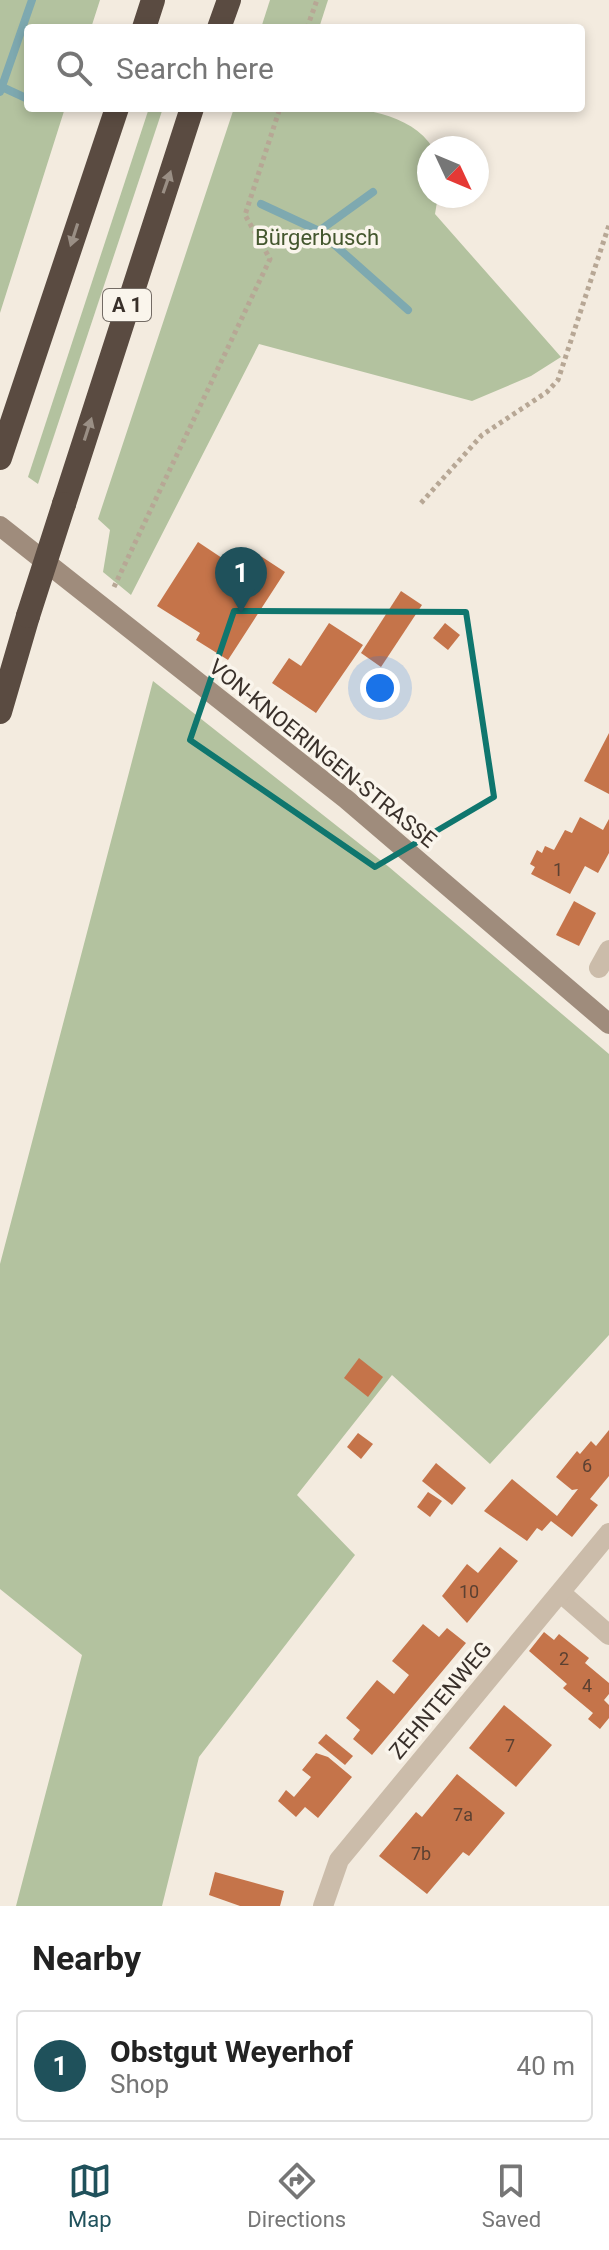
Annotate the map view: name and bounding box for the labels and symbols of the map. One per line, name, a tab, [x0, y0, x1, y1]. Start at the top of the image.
north arrow	[417, 136, 489, 208]
one-way arrow	[162, 170, 174, 194]
one-way arrow	[67, 223, 79, 247]
park label: Bürgerbusch	[255, 225, 379, 250]
road number: A 1	[103, 289, 151, 321]
one-way arrow	[82, 417, 94, 441]
pin: 1	[215, 547, 267, 613]
street label: VON-KNOERINGEN-STRASSE	[204, 654, 441, 853]
your location	[360, 668, 400, 708]
house number: 1	[553, 859, 563, 880]
house number: 6	[582, 1455, 592, 1476]
house number: 10	[459, 1581, 479, 1602]
street label: ZEHNTENWEG	[384, 1637, 497, 1764]
house number: 2	[559, 1648, 569, 1669]
house number: 4	[582, 1675, 592, 1696]
house number: 7	[505, 1735, 515, 1756]
house number: 7a	[453, 1804, 473, 1825]
house number: 7b	[411, 1843, 431, 1864]

